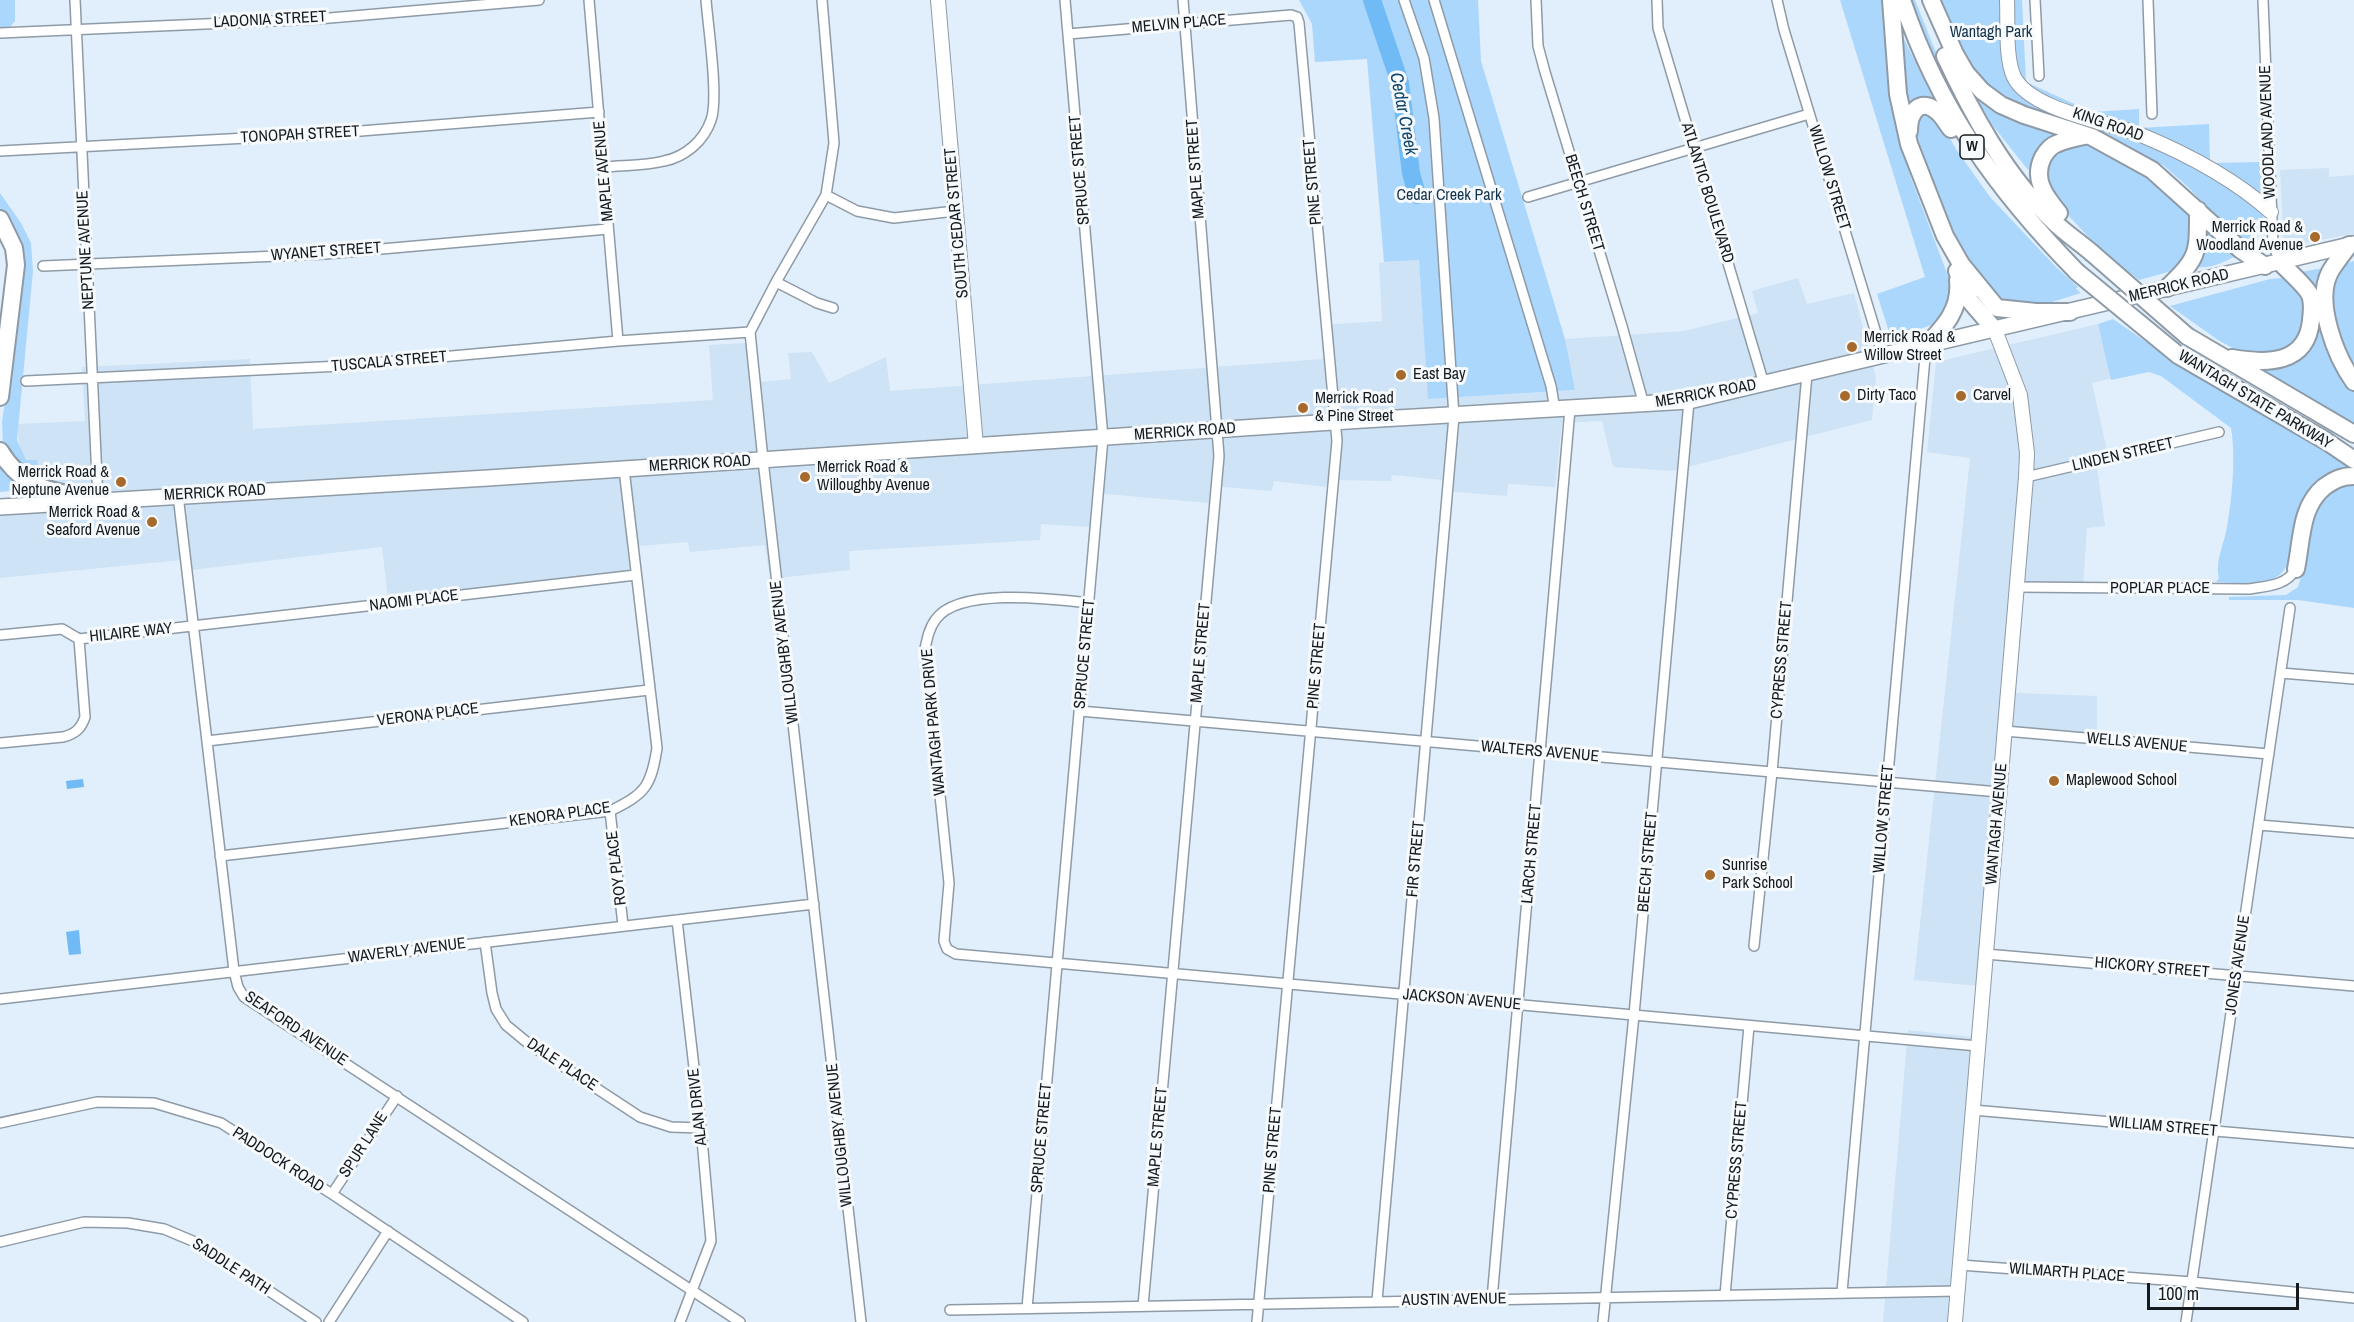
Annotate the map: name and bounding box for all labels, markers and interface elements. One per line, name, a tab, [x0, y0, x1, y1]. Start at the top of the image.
street label: LADONIA STREET	[213, 7, 327, 33]
street label: MELVIN PLACE	[1131, 10, 1227, 38]
park label: Wantagh Park	[1950, 23, 2032, 43]
street label: WOODLAND AVENUE	[2256, 65, 2280, 199]
water label: Cedar Creek	[1384, 71, 1422, 157]
street label: KING ROAD	[2070, 104, 2146, 146]
street label: SPRUCE STREET	[1066, 114, 1094, 226]
street label: MAPLE STREET	[1183, 119, 1209, 219]
street label: MAPLE AVENUE	[590, 120, 618, 222]
street label: ATLANTIC BOULEVARD	[1676, 120, 1738, 266]
street label: TONOPAH STREET	[240, 122, 360, 148]
street label: WILLOW STREET	[1804, 123, 1854, 233]
road number: W	[1960, 135, 1984, 159]
street label: PINE STREET	[1300, 138, 1326, 226]
street label: SOUTH CEDAR STREET	[941, 147, 973, 299]
street label: BEECH STREET	[1560, 152, 1608, 254]
park label: Cedar Creek Park	[1397, 186, 1501, 206]
street label: NEPTUNE AVENUE	[73, 190, 99, 310]
place label: Merrick Road & Woodland Avenue	[2196, 218, 2303, 256]
marker: Merrick Road & Woodland Avenue	[2308, 230, 2322, 244]
street label: WYANET STREET	[270, 239, 382, 265]
street label: MERRICK ROAD	[2127, 265, 2231, 307]
place label: Merrick Road & Willow Street	[1864, 328, 1955, 366]
marker: Merrick Road & Willow Street	[1845, 340, 1859, 354]
street label: WANTAGH STATE PARKWAY	[2174, 346, 2336, 454]
street label: TUSCALA STREET	[330, 347, 448, 377]
place label: East Bay	[1413, 365, 1466, 385]
marker: East Bay	[1394, 368, 1408, 382]
street label: MERRICK ROAD	[1654, 376, 1758, 412]
place label: Dirty Taco	[1857, 386, 1916, 406]
place label: Carvel	[1973, 386, 2011, 406]
place label: Merrick Road & Pine Street	[1315, 389, 1394, 427]
marker: Dirty Taco	[1838, 389, 1852, 403]
marker: Carvel	[1954, 389, 1968, 403]
marker: Merrick Road & Pine Street	[1296, 401, 1310, 415]
street label: MERRICK ROAD	[1133, 419, 1237, 445]
street label: LINDEN STREET	[2070, 434, 2176, 476]
street label: MERRICK ROAD	[649, 452, 751, 476]
place label: Merrick Road & Willoughby Avenue	[817, 458, 930, 496]
place label: Merrick Road & Neptune Avenue	[11, 463, 109, 501]
marker: Merrick Road & Willoughby Avenue	[798, 470, 812, 484]
marker: Merrick Road & Neptune Avenue	[114, 475, 128, 489]
street label: MERRICK ROAD	[164, 481, 266, 505]
place label: Merrick Road & Seaford Avenue	[46, 503, 140, 541]
marker: Merrick Road & Seaford Avenue	[145, 515, 159, 529]
street label: WILLOUGHBY AVENUE	[767, 579, 803, 725]
street label: POPLAR PLACE	[2110, 579, 2210, 599]
street label: NAOMI PLACE	[368, 586, 460, 616]
street label: SPRUCE STREET	[1071, 598, 1099, 710]
street label: CYPRESS STREET	[1767, 600, 1797, 720]
street label: MAPLE STREET	[1187, 602, 1215, 704]
street label: HILAIRE WAY	[89, 619, 173, 647]
street label: PINE STREET	[1304, 622, 1330, 710]
street label: WANTAGH PARK DRIVE	[918, 648, 950, 796]
street label: VERONA PLACE	[376, 699, 480, 731]
street label: WELLS AVENUE	[2086, 729, 2188, 757]
street label: WALTERS AVENUE	[1480, 737, 1600, 767]
street label: WANTAGH AVENUE	[1982, 762, 2012, 886]
street label: WILLOW STREET	[1870, 764, 1898, 874]
place label: Maplewood School	[2066, 771, 2177, 791]
marker: Maplewood School	[2047, 774, 2061, 788]
street label: KENORA PLACE	[508, 798, 612, 832]
street label: LARCH STREET	[1518, 803, 1546, 905]
street label: BEECH STREET	[1634, 811, 1662, 913]
street label: FIR STREET	[1403, 820, 1429, 898]
street label: ROY PLACE	[603, 830, 631, 906]
place label: Sunrise Park School	[1722, 856, 1793, 894]
marker: Sunrise Park School	[1703, 868, 1717, 882]
street label: JONES AVENUE	[2222, 914, 2254, 1016]
street label: WAVERLY AVENUE	[347, 934, 467, 968]
street label: HICKORY STREET	[2094, 953, 2210, 983]
street label: JACKSON AVENUE	[1402, 985, 1522, 1015]
street label: SEAFORD AVENUE	[241, 987, 351, 1071]
street label: DALE PLACE	[523, 1034, 601, 1096]
street label: WILLOUGHBY AVENUE	[823, 1062, 857, 1208]
street label: ALAN DRIVE	[684, 1067, 712, 1147]
street label: SPRUCE STREET	[1028, 1082, 1056, 1194]
street label: MAPLE STREET	[1144, 1086, 1172, 1188]
street label: CYPRESS STREET	[1722, 1100, 1752, 1220]
street label: PINE STREET	[1260, 1106, 1286, 1194]
street label: SPUR LANE	[336, 1109, 392, 1181]
street label: WILLIAM STREET	[2108, 1113, 2218, 1141]
street label: PADDOCK ROAD	[229, 1123, 327, 1197]
street label: SADDLE PATH	[188, 1235, 274, 1299]
street label: WILMARTH PLACE	[2008, 1259, 2126, 1287]
scale bar	[2150, 1271, 2302, 1309]
text: 100 m	[2158, 1281, 2199, 1306]
street label: AUSTIN AVENUE	[1401, 1289, 1507, 1311]

